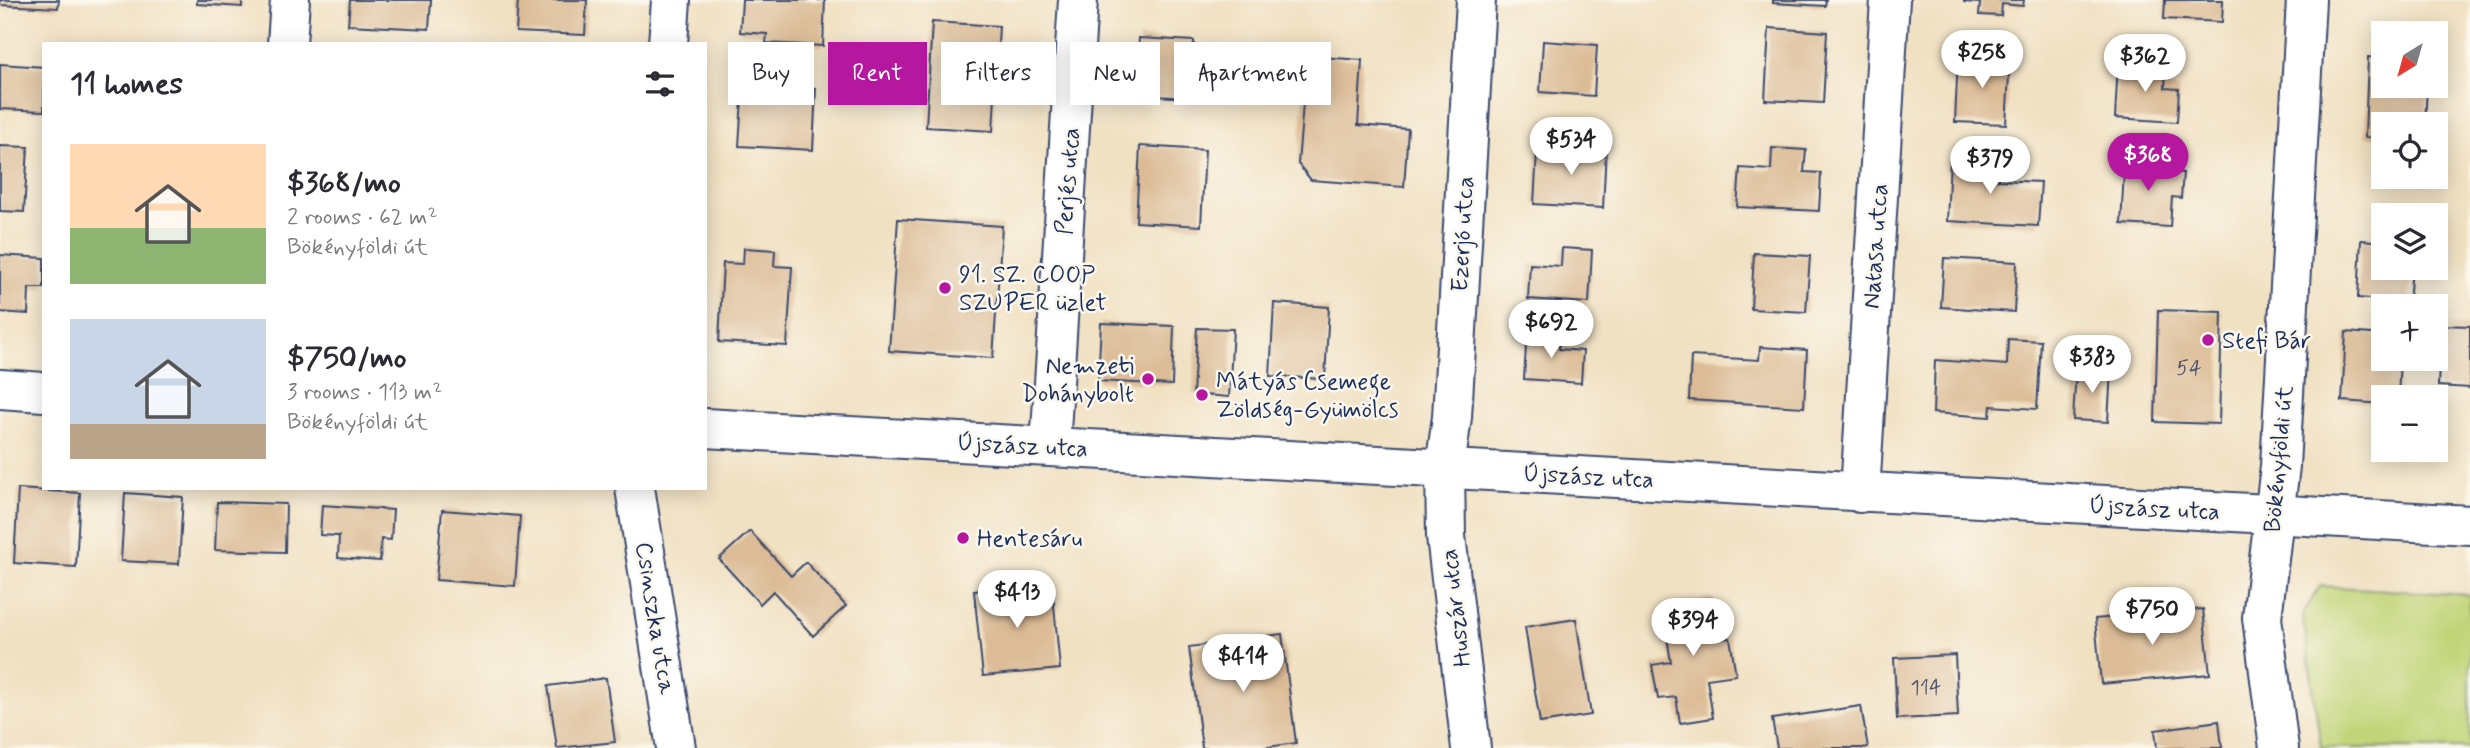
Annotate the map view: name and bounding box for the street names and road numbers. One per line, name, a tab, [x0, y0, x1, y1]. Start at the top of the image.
street label: Perjés utca	[1049, 126, 1088, 236]
street label: Ezerjó utca	[1445, 175, 1482, 293]
street label: Natasa utca	[1857, 182, 1896, 310]
street label: Bökényföldi út	[2258, 385, 2301, 534]
street label: Újszász utca	[955, 428, 1089, 465]
street label: Újszász utca	[1521, 459, 1655, 496]
street label: Újszász utca	[2087, 491, 2221, 528]
street label: Csinszka utca	[627, 540, 682, 697]
street label: Huszár utca	[1434, 547, 1479, 669]

